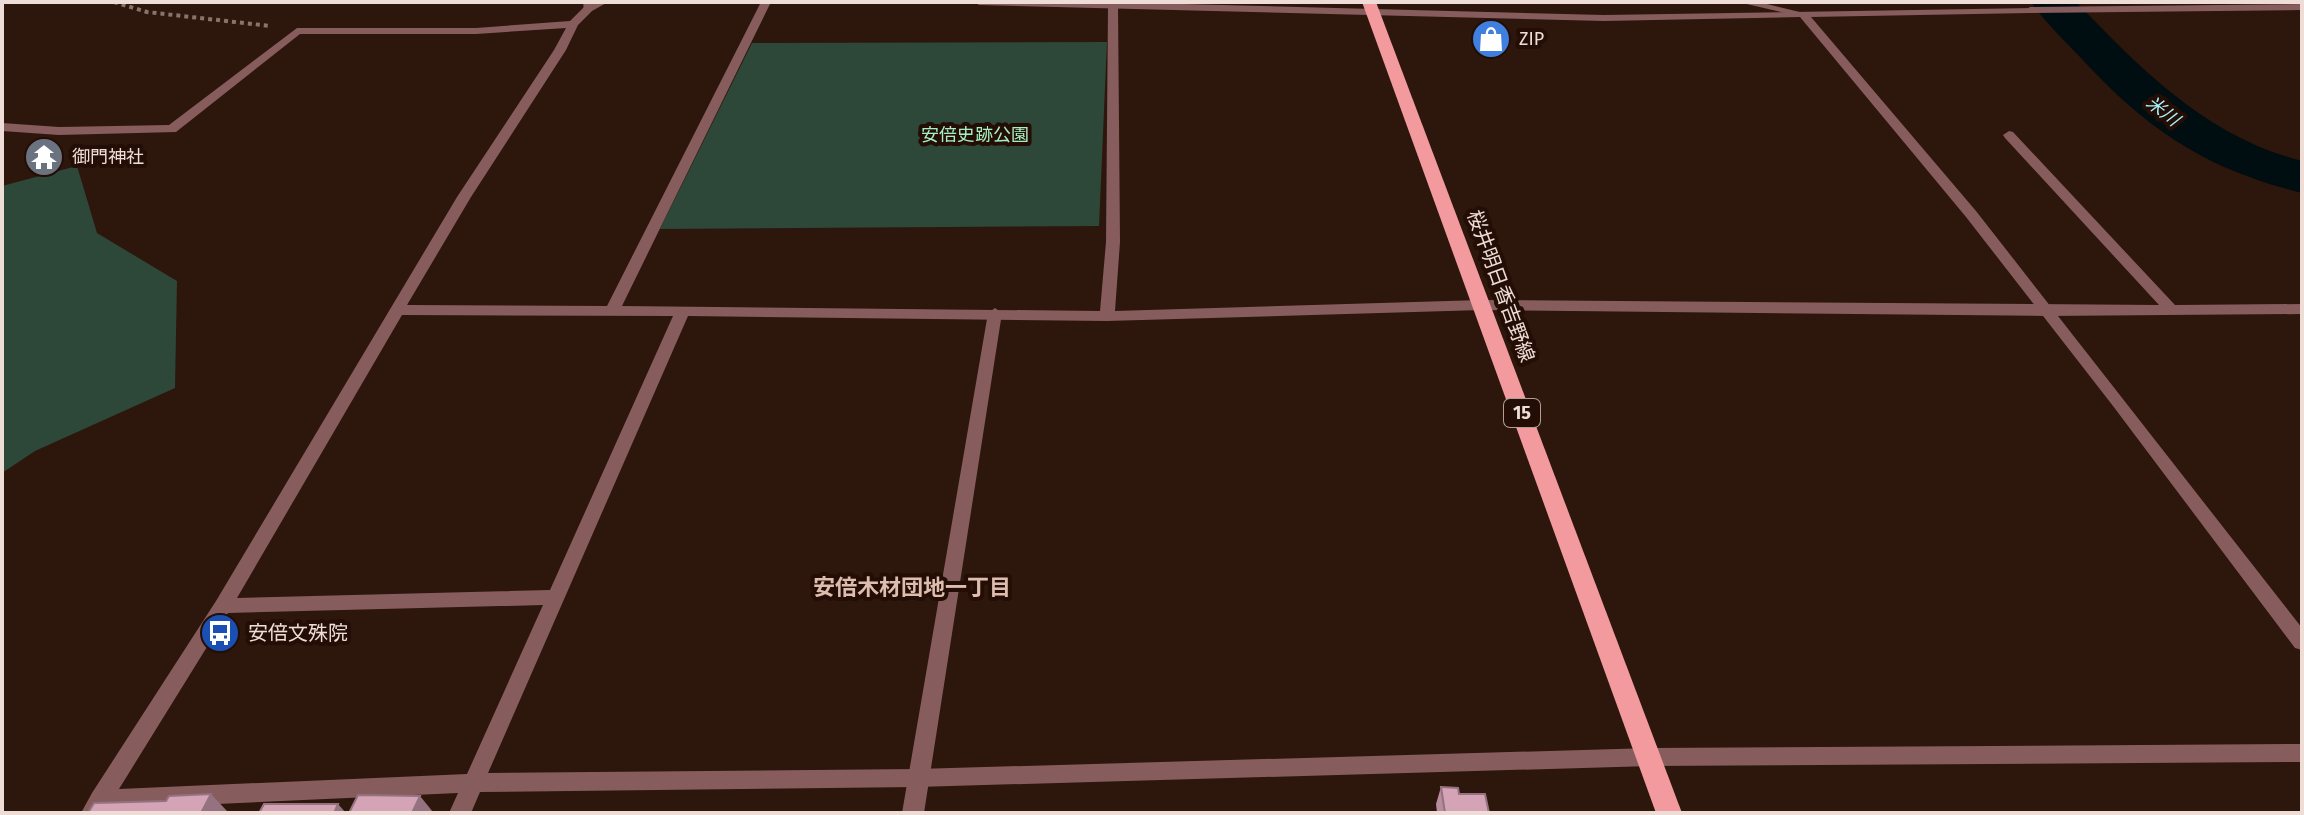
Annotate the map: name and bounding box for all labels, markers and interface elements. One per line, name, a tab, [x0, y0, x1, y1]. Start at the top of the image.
shop icon: ZIP	[1470, 18, 1512, 60]
place label: ZIP	[1519, 28, 1544, 50]
water label: 米川	[2142, 91, 2186, 132]
park label: 安倍史跡公園	[921, 124, 1029, 146]
temple icon: 御門神社	[23, 136, 65, 178]
place label: 御門神社	[72, 146, 144, 168]
street label: 桜井明日香吉野線	[1462, 207, 1540, 365]
road number: 15	[1504, 399, 1540, 427]
district label: 安倍木材団地一丁目	[813, 574, 1011, 601]
bus stop icon: 安倍文殊院	[199, 612, 241, 654]
place label: 安倍文殊院	[248, 621, 348, 645]

